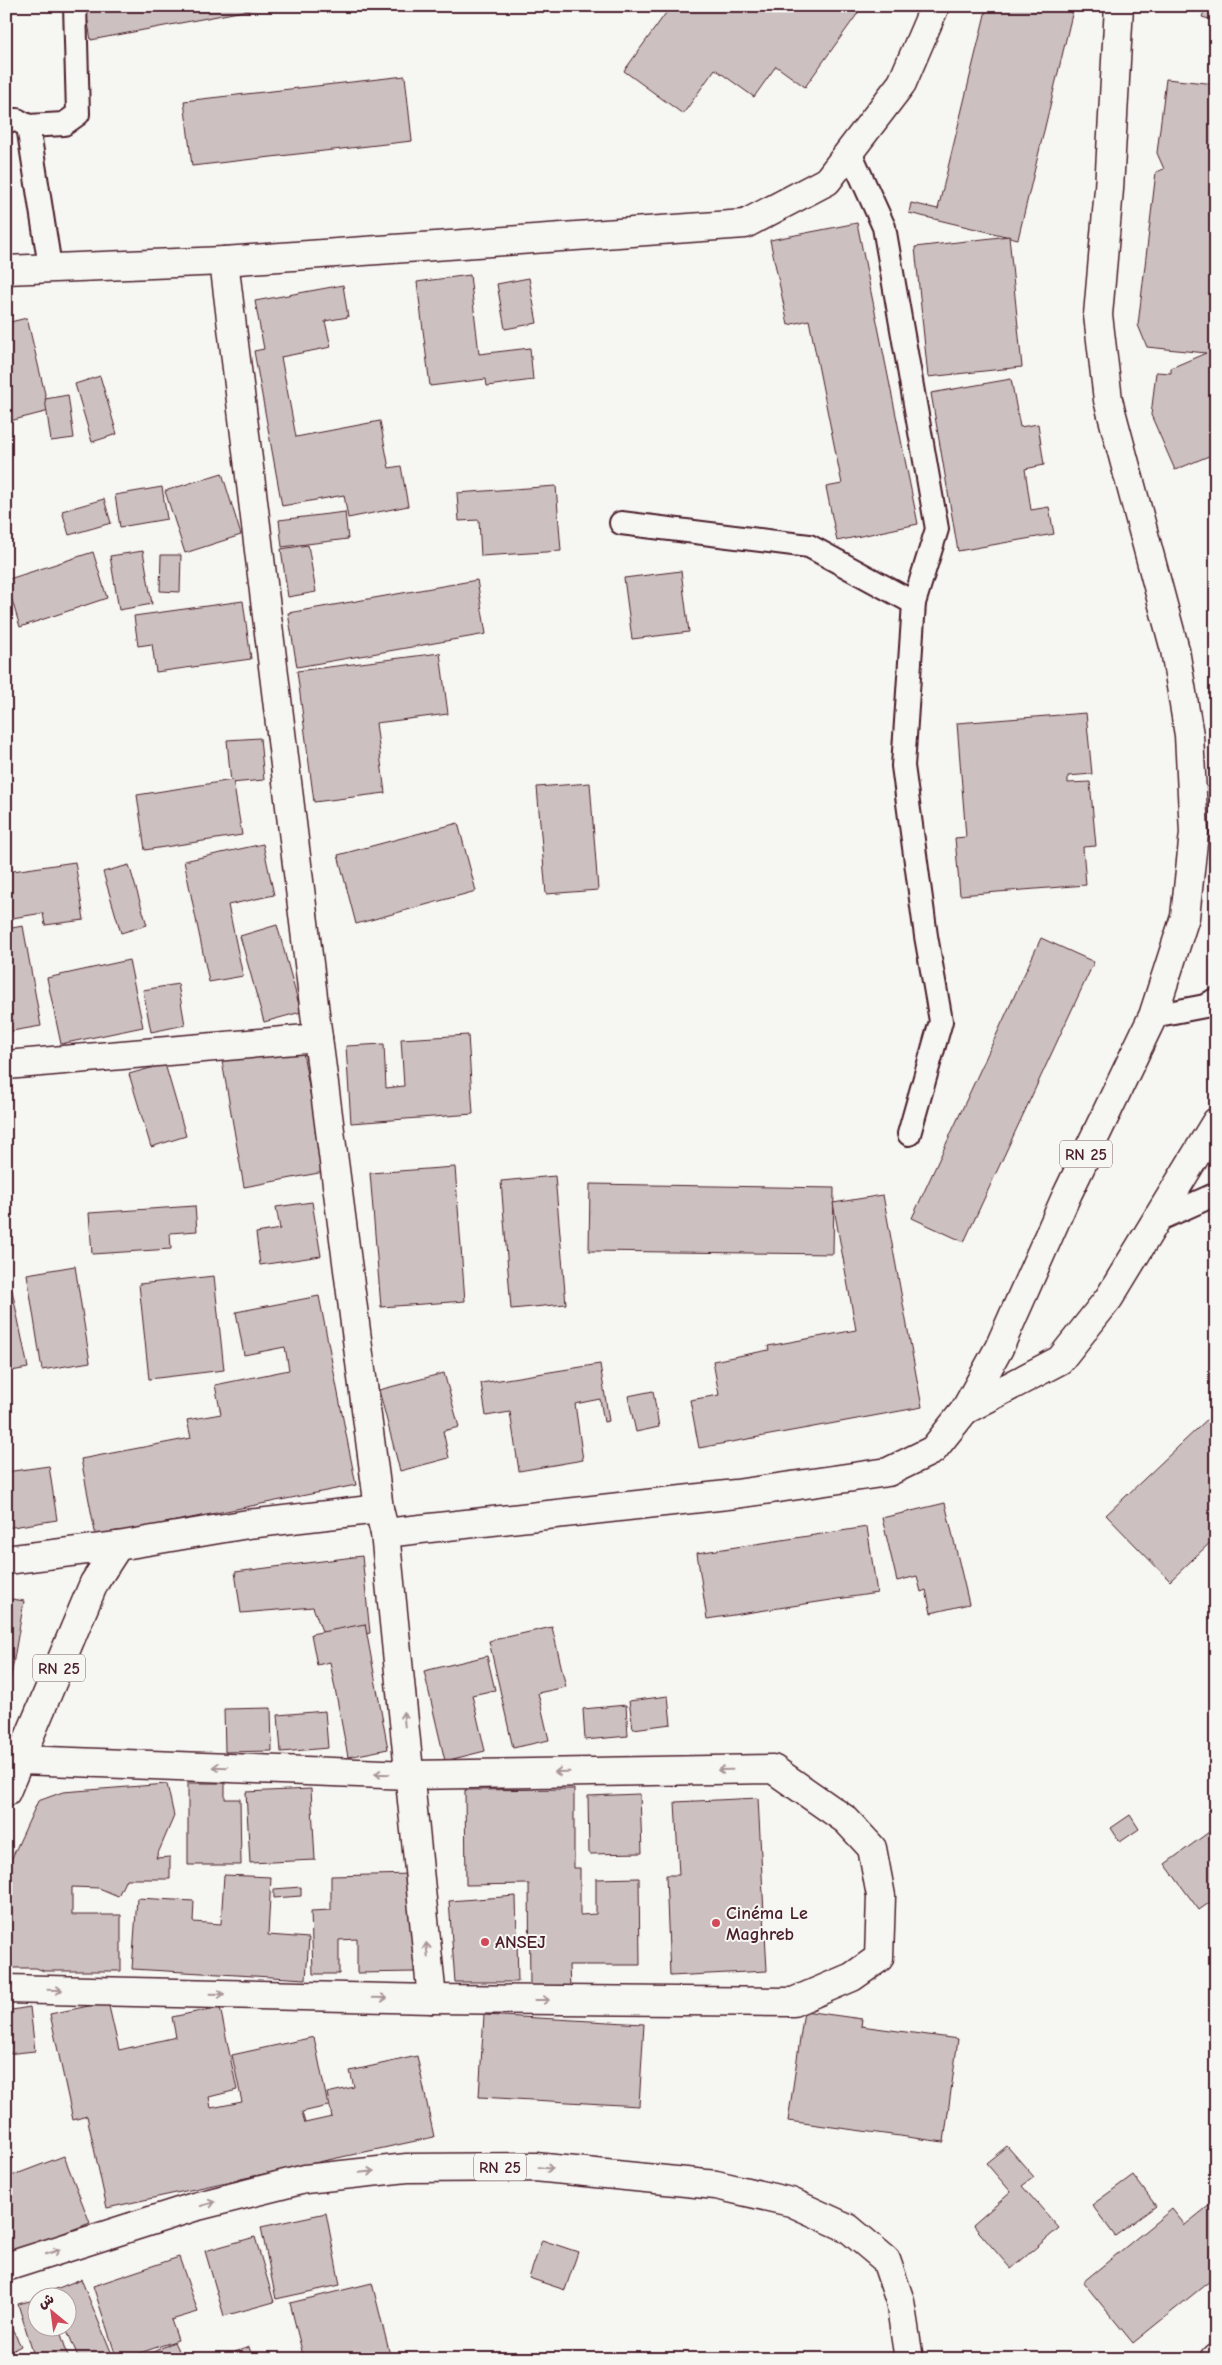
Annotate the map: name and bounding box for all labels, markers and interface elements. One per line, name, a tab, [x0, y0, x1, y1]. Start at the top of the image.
road number: RN 25	[1060, 1140, 1112, 1168]
road number: RN 25	[33, 1655, 85, 1682]
one-way arrow	[399, 1711, 409, 1727]
one-way arrow	[212, 1763, 228, 1772]
one-way arrow	[717, 1765, 733, 1775]
one-way arrow	[555, 1768, 571, 1777]
one-way arrow	[375, 1769, 391, 1778]
place label: Cinéma Le Maghreb	[726, 1903, 808, 1945]
marker: Cinéma Le Maghreb	[710, 1917, 722, 1929]
place label: ANSEJ	[495, 1932, 546, 1953]
marker: ANSEJ	[479, 1936, 491, 1948]
one-way arrow	[422, 1942, 432, 1958]
one-way arrow	[46, 1985, 63, 1995]
one-way arrow	[209, 1989, 225, 1999]
one-way arrow	[372, 1993, 388, 2002]
one-way arrow	[534, 1995, 550, 2005]
road number: RN 25	[474, 2154, 526, 2180]
one-way arrow	[538, 2163, 554, 2173]
one-way arrow	[358, 2167, 374, 2177]
one-way arrow	[199, 2199, 215, 2208]
one-way arrow	[44, 2247, 60, 2257]
north arrow	[28, 2288, 78, 2338]
text: ش	[35, 2290, 57, 2312]

